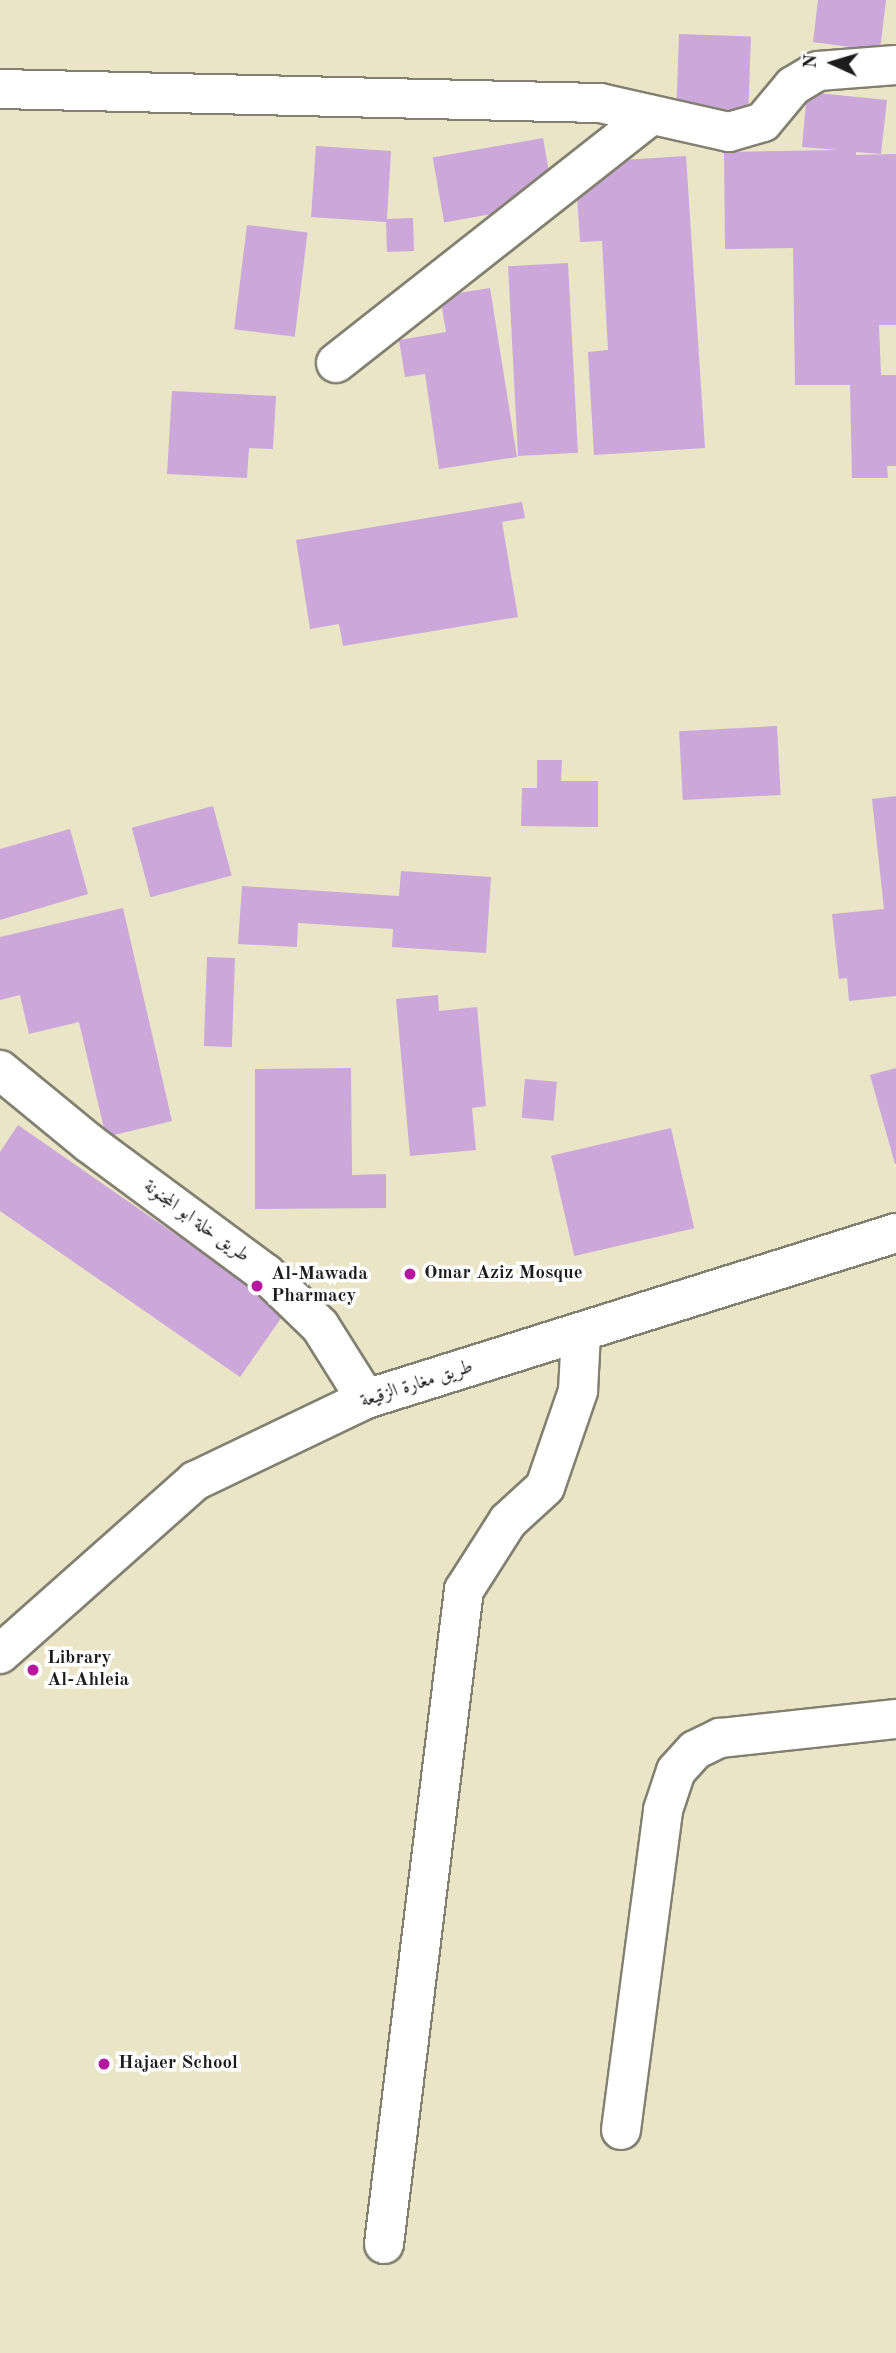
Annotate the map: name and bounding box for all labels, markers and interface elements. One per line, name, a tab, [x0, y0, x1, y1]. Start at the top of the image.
north arrow	[798, 28, 868, 98]
text: N	[802, 54, 822, 69]
street label: طريق خلة ابو المجنونة	[138, 1176, 254, 1268]
place label: Omar Aziz Mosque	[424, 1263, 583, 1285]
place label: Al-Mawada Pharmacy	[271, 1264, 368, 1308]
marker: Omar Aziz Mosque	[402, 1266, 418, 1282]
marker: Al-Mawada Pharmacy	[249, 1278, 265, 1294]
street label: طريق مغارة الزقيعة	[358, 1356, 476, 1414]
place label: Library Al-Ahleia	[47, 1648, 129, 1692]
marker: Library Al-Ahleia	[25, 1662, 41, 1678]
place label: Hajaer School	[118, 2053, 238, 2075]
marker: Hajaer School	[96, 2056, 112, 2072]

